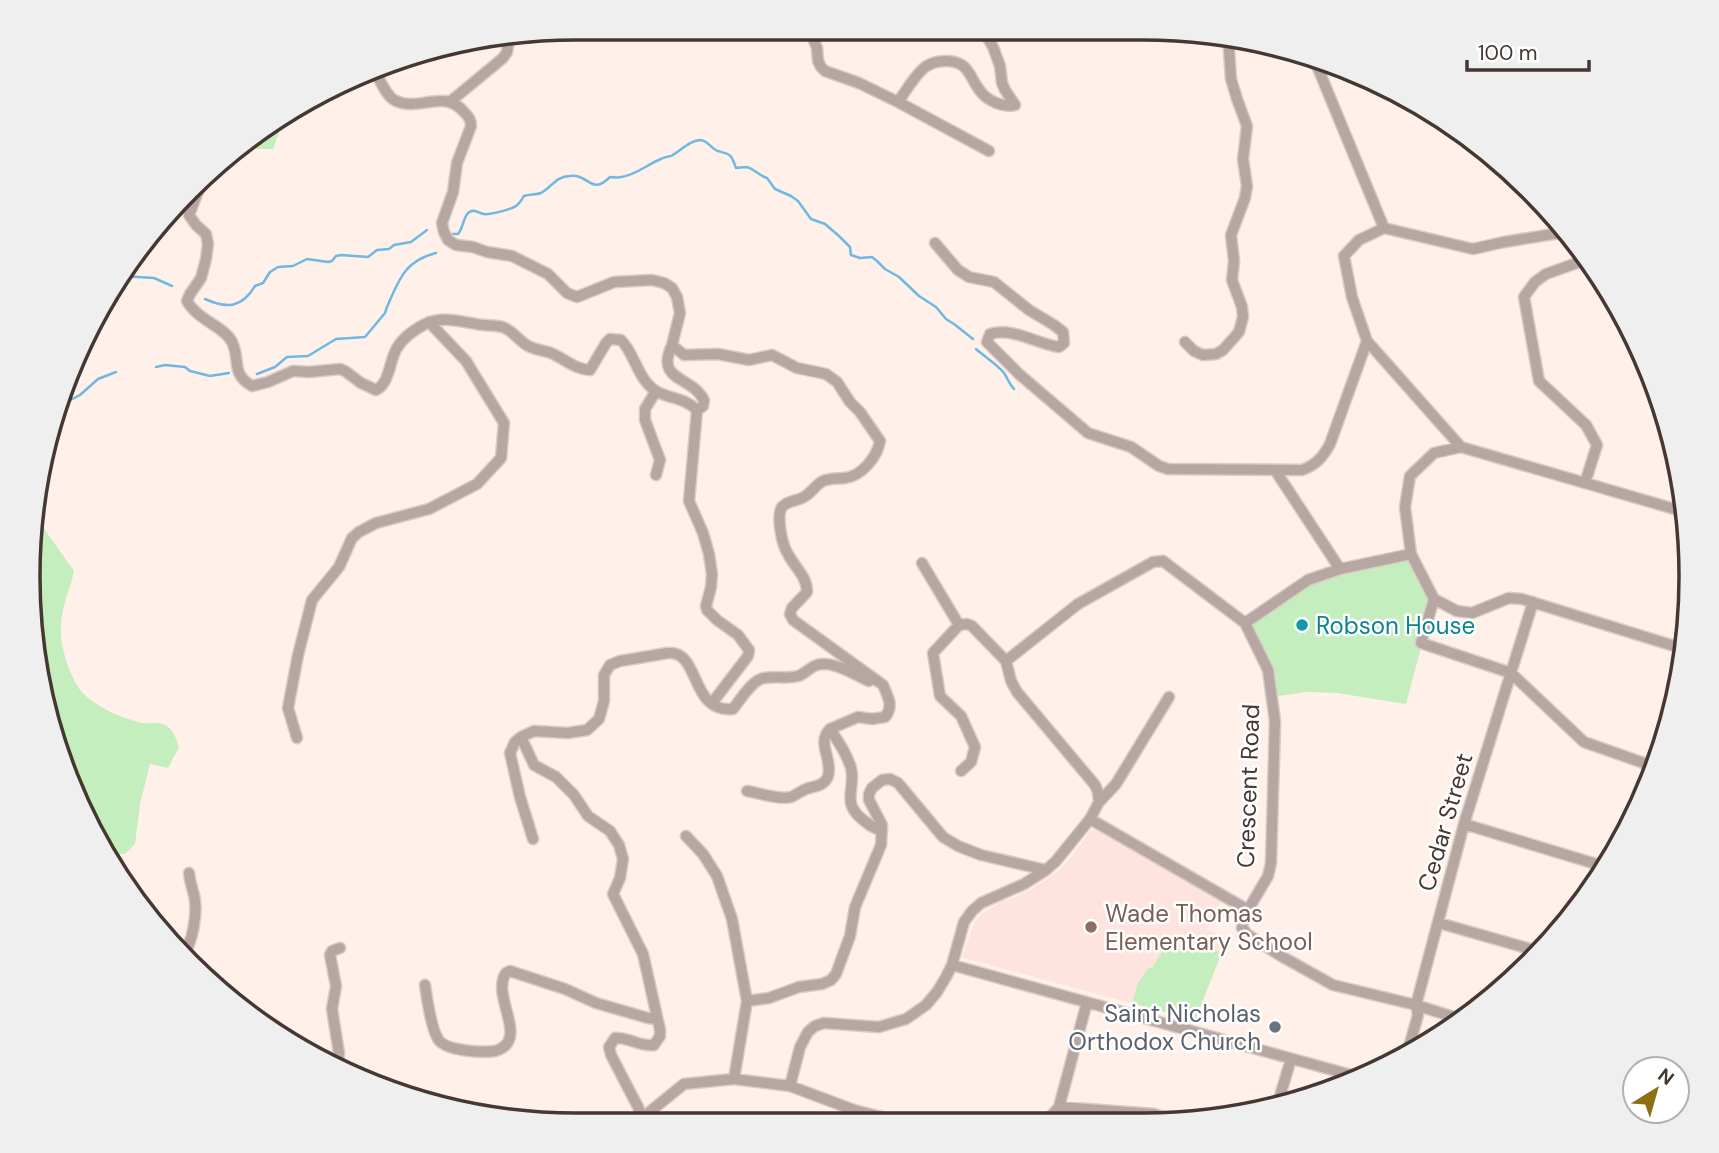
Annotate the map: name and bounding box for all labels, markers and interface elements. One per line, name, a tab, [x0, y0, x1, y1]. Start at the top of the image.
scale bar	[1467, 28, 1590, 72]
text: 100 m	[1478, 39, 1538, 67]
place label: Robson House	[1316, 610, 1475, 641]
marker: Robson House	[1294, 617, 1310, 633]
street label: Crescent Road	[1230, 703, 1266, 869]
street label: Cedar Street	[1410, 749, 1480, 895]
place label: Wade Thomas Elementary School	[1105, 898, 1313, 957]
marker: Wade Thomas Elementary School	[1083, 919, 1099, 935]
place label: Saint Nicholas Orthodox Church	[1068, 998, 1261, 1057]
marker: Saint Nicholas Orthodox Church	[1267, 1019, 1283, 1035]
north arrow	[1621, 1055, 1691, 1125]
text: N	[1653, 1063, 1679, 1091]

